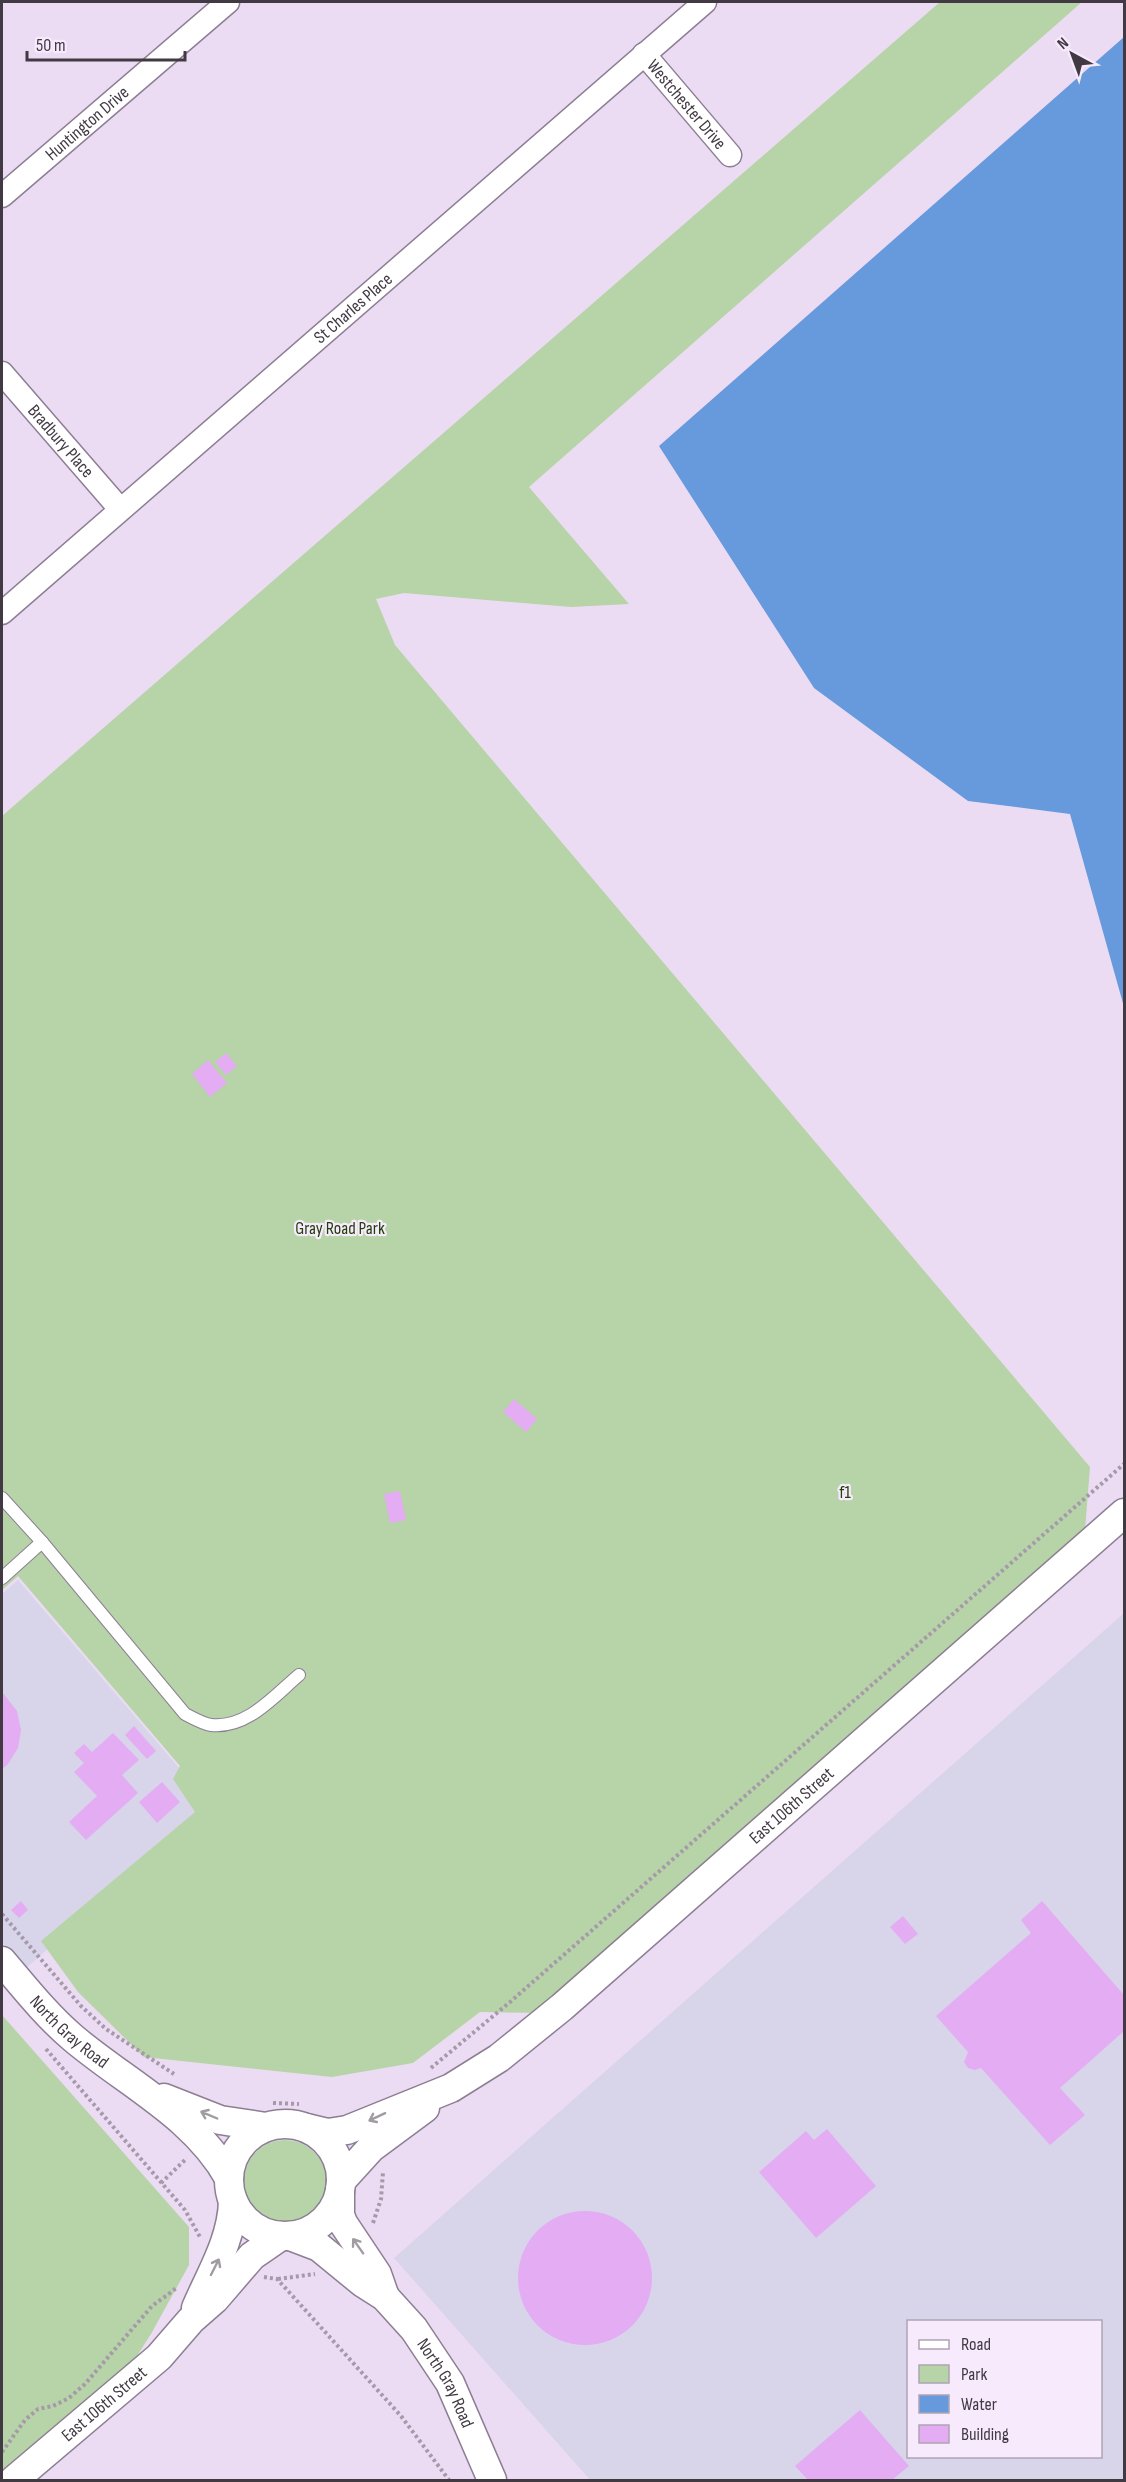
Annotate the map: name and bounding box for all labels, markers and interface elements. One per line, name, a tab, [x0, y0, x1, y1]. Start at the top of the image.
scale bar	[27, 24, 184, 62]
north arrow	[1042, 24, 1102, 84]
text: N	[1054, 34, 1073, 54]
text: 50 m	[36, 35, 66, 56]
street label: Westchester Drive	[643, 55, 731, 153]
street label: Huntington Drive	[41, 81, 133, 165]
street label: St Charles Place	[310, 268, 396, 348]
street label: Bradbury Place	[24, 400, 98, 482]
park label: Gray Road Park	[295, 1218, 385, 1239]
park label: f1	[839, 1482, 851, 1503]
street label: East 106th Street	[745, 1762, 838, 1848]
street label: North Gray Road	[26, 1991, 113, 2073]
one-way arrow	[200, 2109, 218, 2120]
one-way arrow	[368, 2112, 386, 2124]
one-way arrow	[352, 2238, 364, 2254]
one-way arrow	[209, 2258, 221, 2276]
legend	[907, 2320, 1102, 2458]
street label: North Gray Road	[413, 2334, 478, 2431]
text: Road	[961, 2334, 991, 2355]
street label: East 106th Street	[57, 2361, 151, 2446]
text: Park	[961, 2364, 987, 2385]
text: Water	[961, 2394, 997, 2415]
text: Building	[961, 2424, 1009, 2445]

